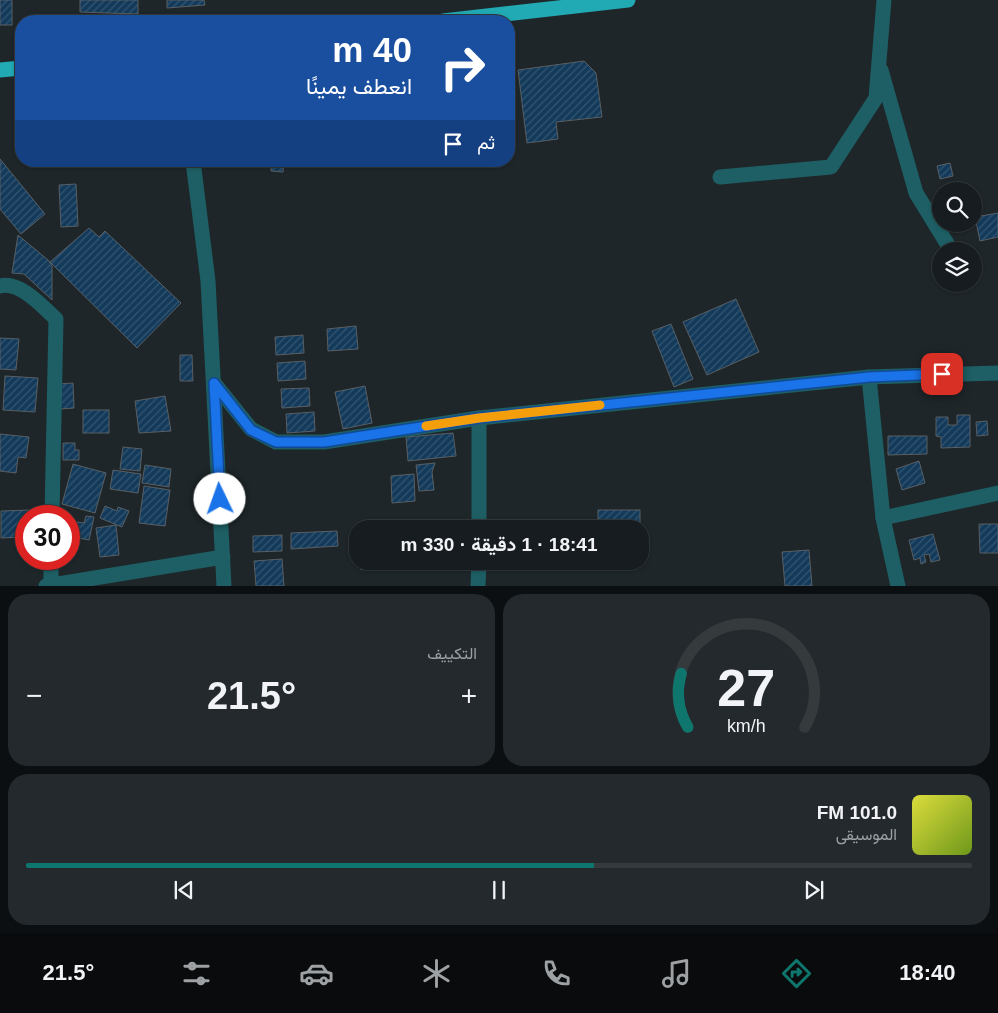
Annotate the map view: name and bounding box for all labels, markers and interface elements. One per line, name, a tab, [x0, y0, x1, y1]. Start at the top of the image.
text: 40 m	[332, 30, 412, 69]
icon: right	[430, 35, 495, 100]
text: انعطف يمينًا	[306, 74, 412, 99]
icon: arrive	[439, 130, 467, 158]
text: ثم	[477, 132, 495, 153]
map controls	[932, 182, 982, 292]
button: search	[932, 182, 982, 232]
button: layers	[932, 242, 982, 292]
pin	[921, 353, 963, 395]
icon: arrive	[928, 360, 956, 388]
position arrow	[193, 472, 245, 524]
speed limit sign: 30	[15, 505, 80, 570]
text: 18:41 · 1 دقيقة · 330 m	[401, 534, 597, 555]
text: التكييف	[427, 645, 477, 662]
text: 27	[718, 659, 775, 717]
text: 21.5°	[207, 675, 296, 717]
text: −	[26, 680, 42, 711]
text: +	[461, 680, 477, 711]
text: km/h	[727, 716, 766, 736]
text: 101.0 FM	[817, 802, 897, 823]
text: الموسيقى	[836, 826, 897, 843]
icon: previous	[170, 876, 198, 904]
icon: pause	[485, 876, 513, 904]
icon: next	[800, 876, 828, 904]
icon: filters	[179, 956, 214, 991]
icon: car	[299, 956, 334, 991]
icon: climate	[419, 956, 454, 991]
icon: phone	[539, 956, 574, 991]
icon: music	[659, 956, 694, 991]
icon: directions	[779, 956, 814, 991]
text: 21.5°	[43, 960, 94, 985]
text: 18:40	[899, 960, 956, 985]

